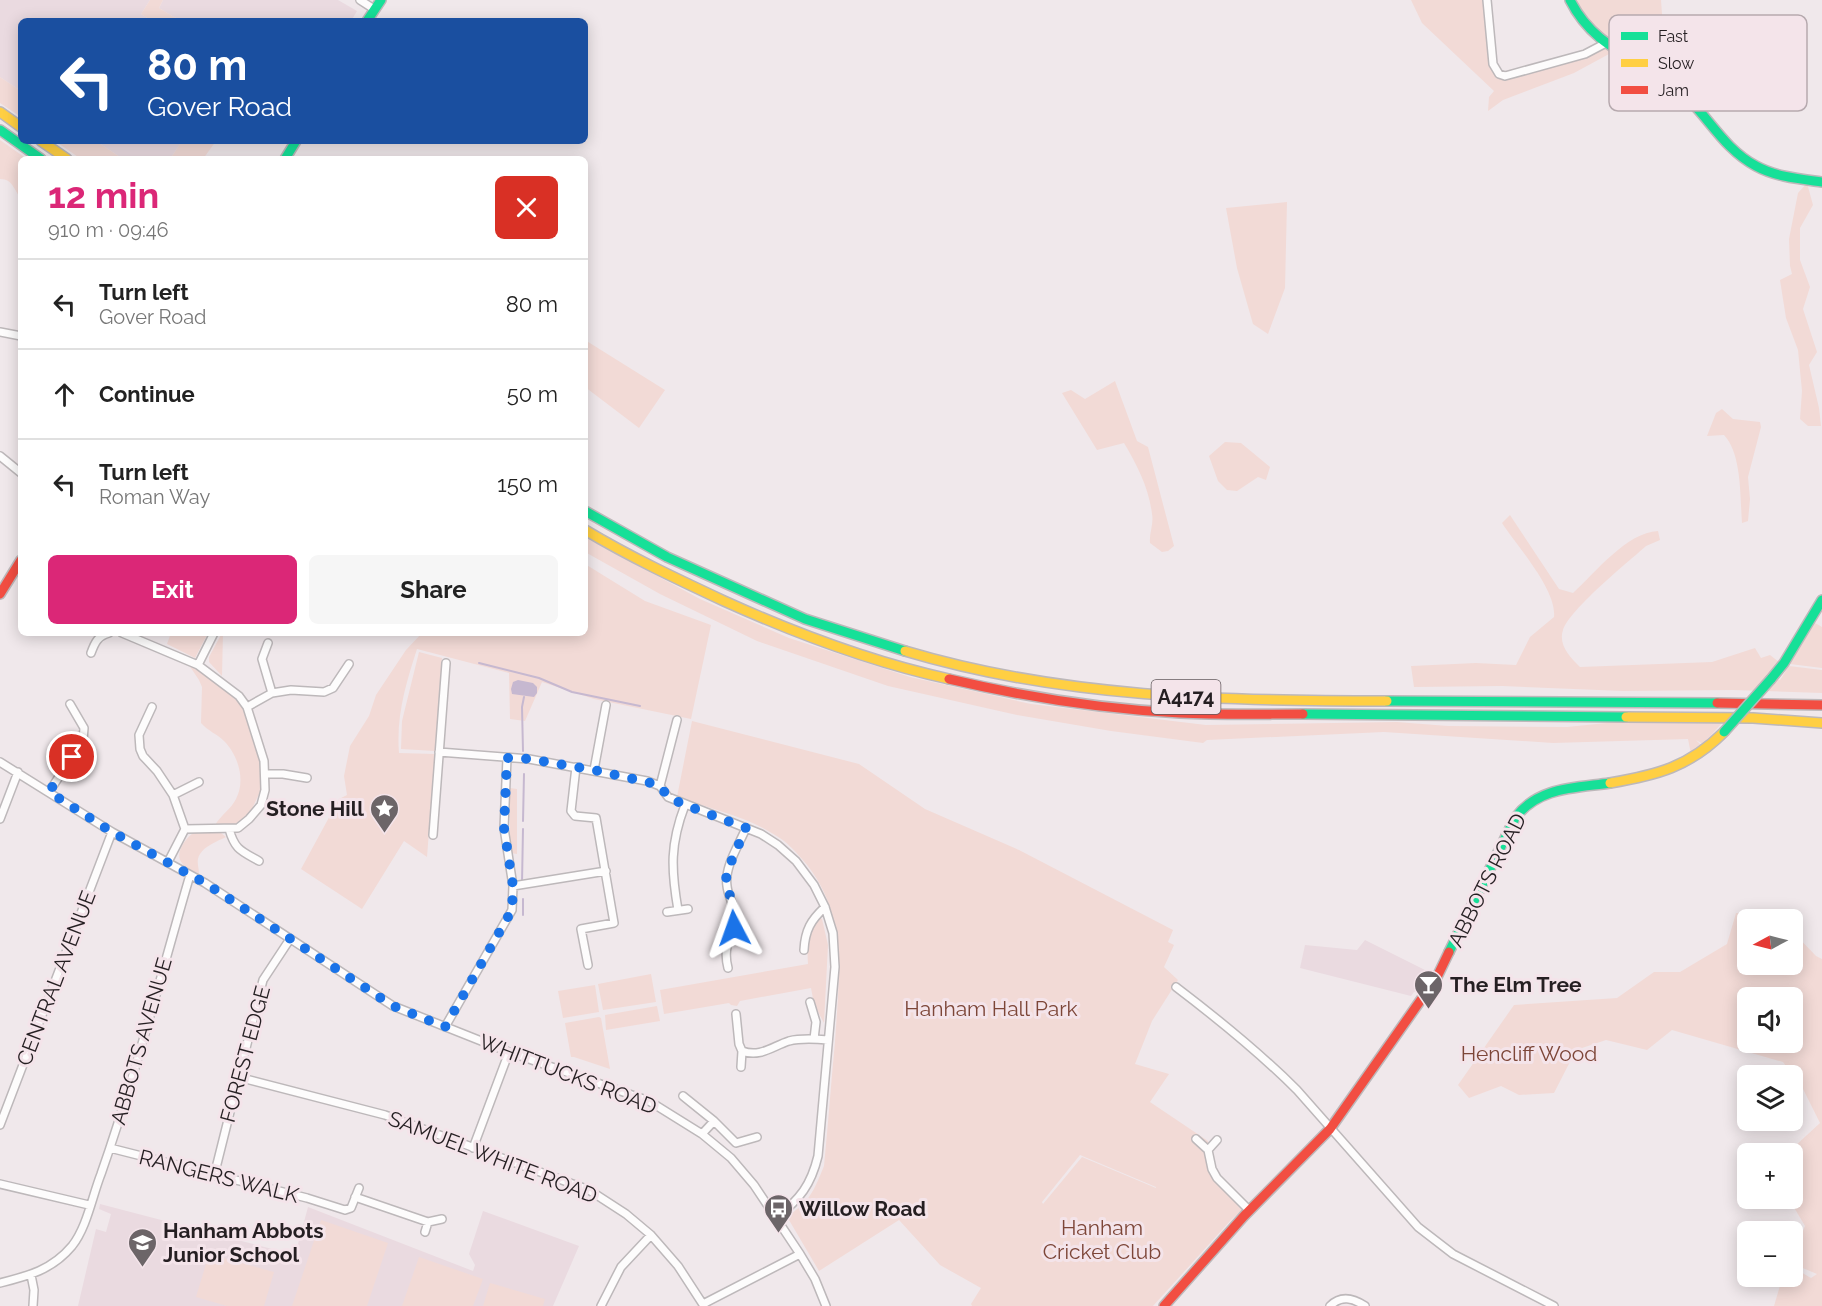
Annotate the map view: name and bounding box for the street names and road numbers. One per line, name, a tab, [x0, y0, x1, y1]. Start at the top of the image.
road number: A4174	[1152, 680, 1220, 714]
street label: ABBOTS ROAD	[1443, 809, 1531, 951]
street label: CENTRAL AVENUE	[11, 887, 101, 1069]
street label: ABBOTS AVENUE	[105, 955, 177, 1127]
street label: FOREST EDGE	[215, 983, 275, 1125]
street label: WHITTUCKS ROAD	[476, 1029, 660, 1119]
street label: SAMUEL WHITE ROAD	[385, 1106, 601, 1208]
street label: RANGERS WALK	[137, 1144, 302, 1208]

